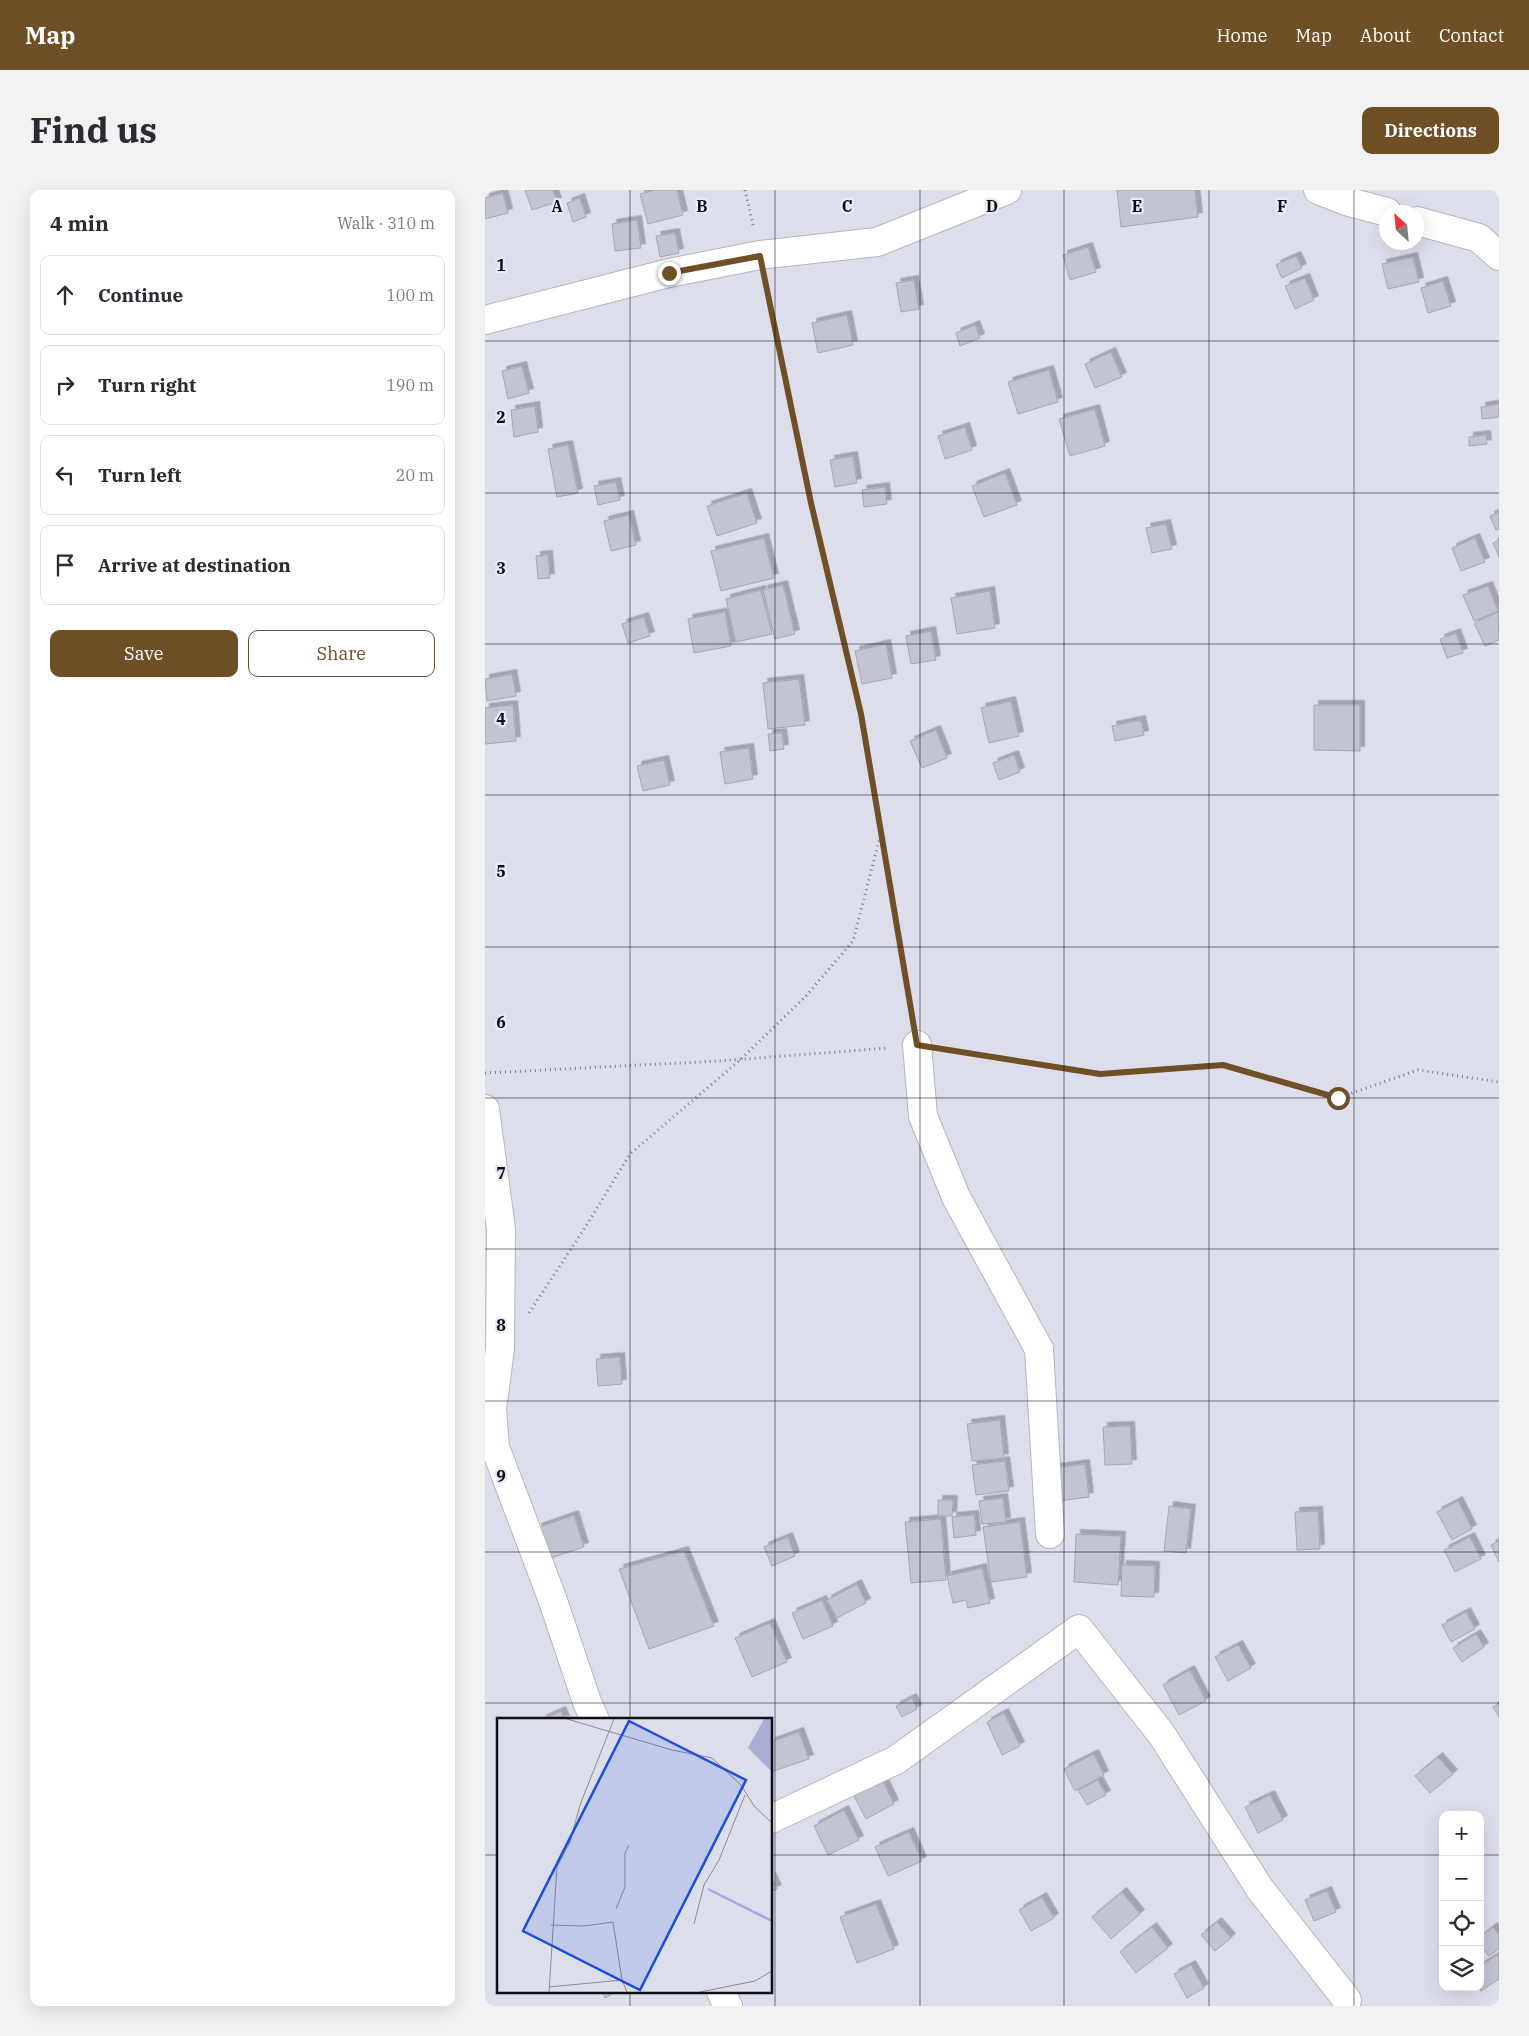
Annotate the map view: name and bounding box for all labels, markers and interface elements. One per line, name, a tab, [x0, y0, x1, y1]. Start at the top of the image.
text: Map	[25, 19, 75, 51]
text: Home	[1216, 24, 1268, 47]
text: Map	[1296, 24, 1332, 47]
text: About	[1360, 24, 1411, 47]
text: Contact	[1439, 24, 1504, 47]
text: Find us	[30, 107, 157, 153]
button: Directions	[1362, 107, 1499, 154]
text: A	[551, 196, 563, 216]
text: B	[696, 196, 708, 216]
text: C	[842, 196, 852, 216]
text: D	[986, 196, 998, 216]
text: E	[1132, 196, 1142, 216]
text: F	[1277, 196, 1287, 216]
north arrow	[1379, 205, 1424, 250]
text: 4 min	[50, 209, 109, 237]
text: Walk · 310 m	[337, 213, 435, 233]
text: 1	[496, 255, 506, 275]
route end	[658, 262, 681, 285]
icon: ahead	[51, 281, 79, 309]
text: Continue	[98, 283, 183, 307]
text: 100 m	[386, 285, 434, 305]
icon: right	[51, 371, 79, 399]
text: Turn right	[98, 373, 196, 397]
text: 190 m	[386, 375, 434, 395]
text: 2	[496, 407, 506, 427]
icon: left	[51, 461, 79, 489]
text: Turn left	[98, 463, 181, 487]
text: 20 m	[396, 465, 434, 485]
icon: arrive	[51, 551, 79, 579]
text: Arrive at destination	[98, 553, 291, 577]
text: 3	[496, 558, 506, 578]
button: Save	[50, 630, 238, 677]
button: Share	[248, 630, 435, 677]
text: 4	[496, 709, 506, 729]
text: 5	[496, 861, 506, 881]
text: 6	[496, 1012, 506, 1032]
route start	[1327, 1087, 1350, 1110]
text: 7	[496, 1163, 506, 1183]
text: 8	[496, 1315, 506, 1335]
text: 9	[496, 1466, 506, 1486]
inset map	[497, 1718, 773, 1994]
map controls	[1439, 1811, 1484, 1991]
button: +	[1439, 1811, 1484, 1856]
button: −	[1439, 1856, 1484, 1901]
button: locate	[1439, 1901, 1484, 1946]
button: layers	[1439, 1946, 1484, 1991]

